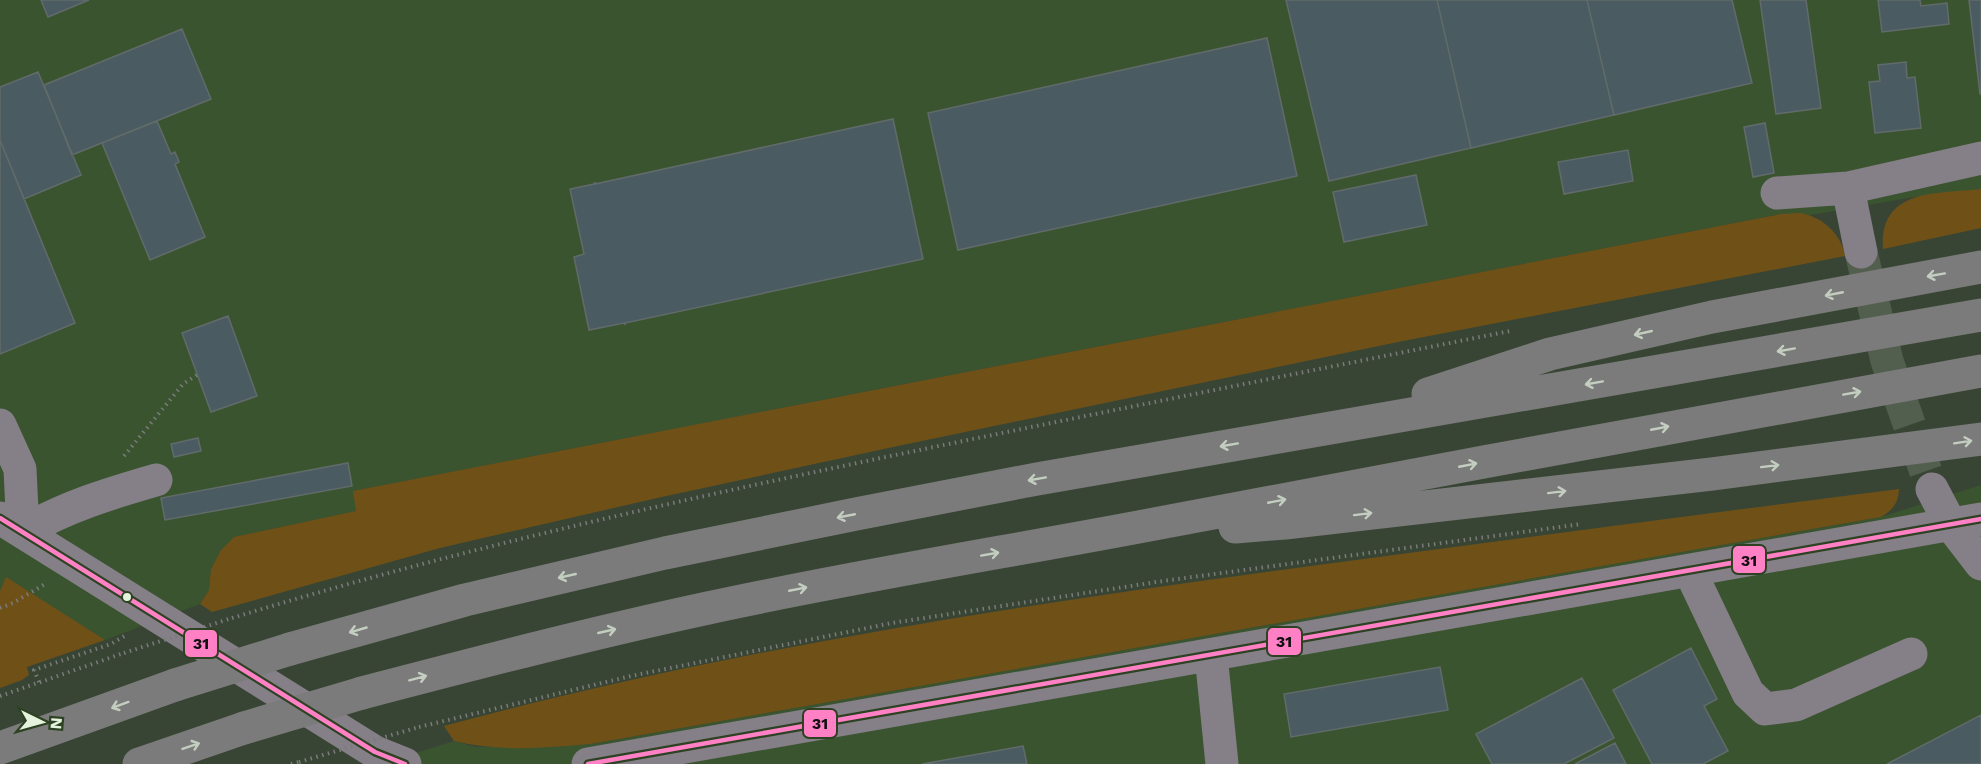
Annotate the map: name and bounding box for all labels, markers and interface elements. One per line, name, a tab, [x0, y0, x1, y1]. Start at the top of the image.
one-way arrow	[1927, 270, 1946, 281]
one-way arrow	[1824, 289, 1844, 300]
one-way arrow	[1633, 328, 1653, 339]
one-way arrow	[1777, 345, 1797, 356]
one-way arrow	[1585, 378, 1604, 389]
one-way arrow	[1842, 388, 1861, 399]
one-way arrow	[1650, 422, 1669, 433]
one-way arrow	[1953, 436, 1972, 447]
one-way arrow	[1220, 440, 1240, 451]
one-way arrow	[1458, 459, 1478, 470]
one-way arrow	[1759, 461, 1779, 472]
one-way arrow	[1028, 474, 1048, 485]
one-way arrow	[1547, 486, 1566, 497]
one-way arrow	[1267, 495, 1286, 506]
one-way arrow	[1353, 508, 1373, 519]
one-way arrow	[837, 511, 856, 522]
line badge: 31	[1732, 545, 1766, 574]
one-way arrow	[979, 548, 999, 559]
text: 31	[1741, 551, 1757, 570]
one-way arrow	[558, 570, 577, 582]
one-way arrow	[788, 583, 807, 595]
unlabelled marker	[121, 591, 133, 603]
one-way arrow	[598, 624, 617, 636]
one-way arrow	[349, 625, 368, 636]
line badge: 31	[1267, 627, 1302, 656]
line badge: 31	[184, 629, 218, 658]
text: 31	[1276, 632, 1292, 651]
text: 31	[193, 634, 209, 653]
one-way arrow	[408, 672, 427, 683]
north arrow	[12, 692, 72, 752]
one-way arrow	[111, 700, 130, 711]
line badge: 31	[803, 709, 837, 738]
text: 31	[812, 714, 828, 733]
text: N	[46, 717, 66, 730]
one-way arrow	[182, 740, 200, 751]

